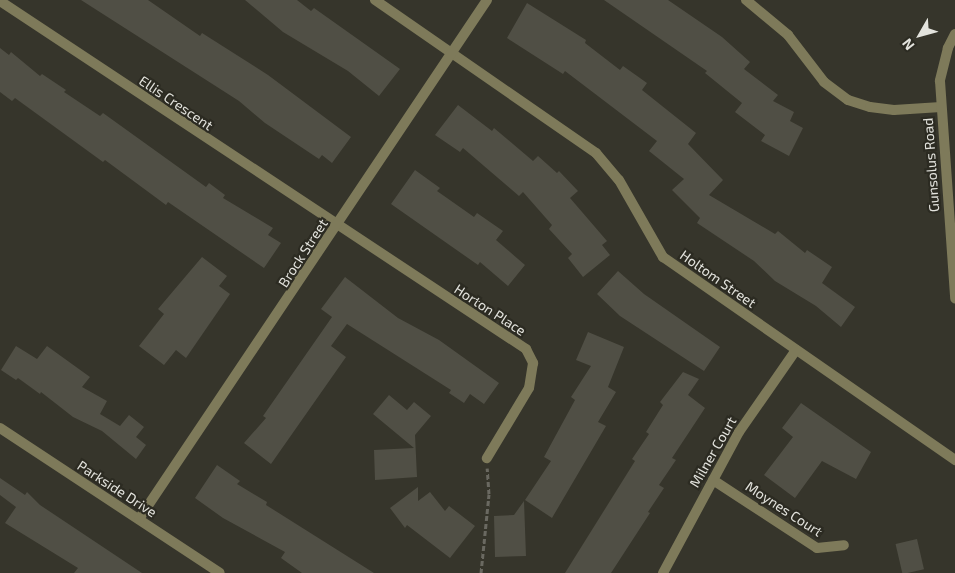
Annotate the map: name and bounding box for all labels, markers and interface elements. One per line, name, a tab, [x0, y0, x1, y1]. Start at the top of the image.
north arrow	[895, 10, 945, 60]
text: N	[898, 35, 918, 54]
street label: Ellis Crescent	[136, 72, 216, 134]
street label: Gunsolus Road	[919, 117, 943, 213]
street label: Brock Street	[275, 216, 331, 290]
street label: Holtom Street	[677, 247, 759, 311]
street label: Horton Place	[451, 281, 529, 339]
street label: Milner Court	[686, 414, 740, 490]
street label: Parkside Drive	[74, 457, 160, 521]
street label: Moynes Court	[742, 478, 826, 540]

